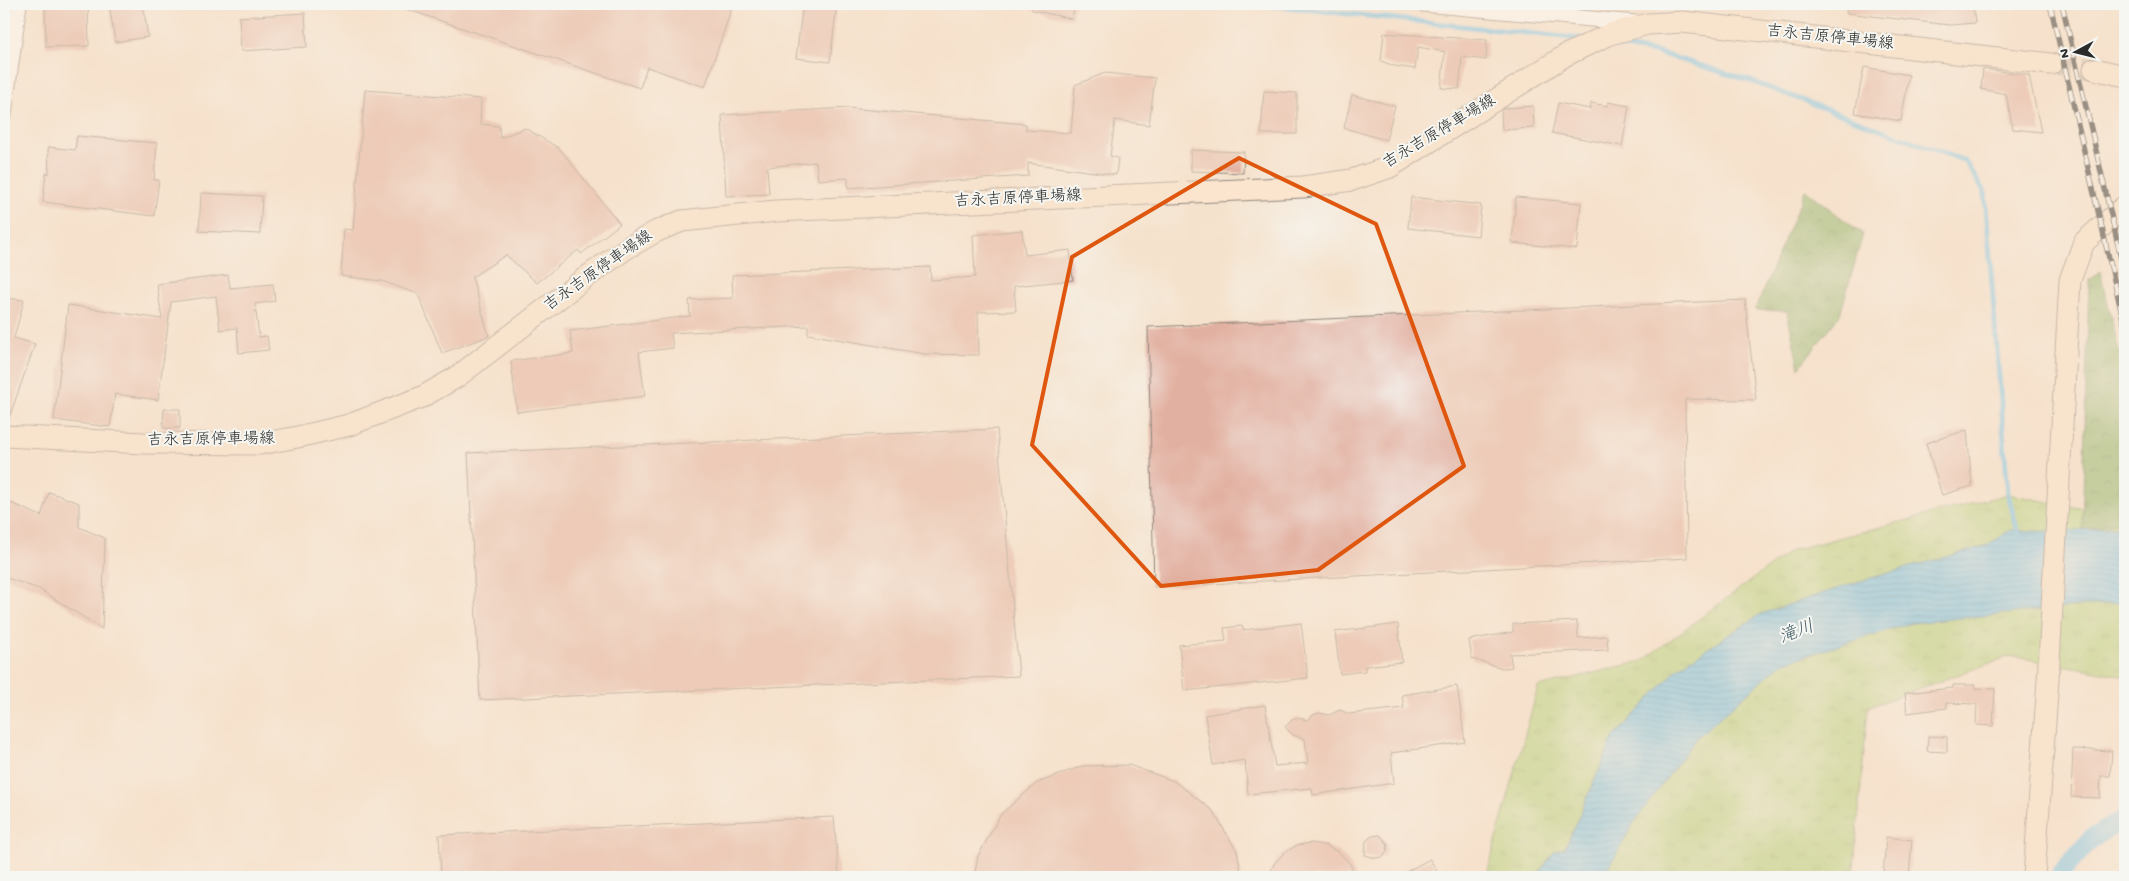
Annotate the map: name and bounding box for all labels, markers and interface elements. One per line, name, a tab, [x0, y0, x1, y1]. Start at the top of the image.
street label: 吉永吉原停車場線	[1765, 21, 1895, 55]
north arrow	[2052, 28, 2102, 78]
text: N	[2057, 48, 2075, 59]
street label: 吉永吉原停車場線	[1379, 90, 1500, 174]
street label: 吉永吉原停車場線	[953, 185, 1082, 213]
street label: 吉永吉原停車場線	[540, 226, 657, 316]
street label: 吉永吉原停車場線	[147, 428, 275, 452]
water label: 滝川	[1776, 616, 1818, 649]

